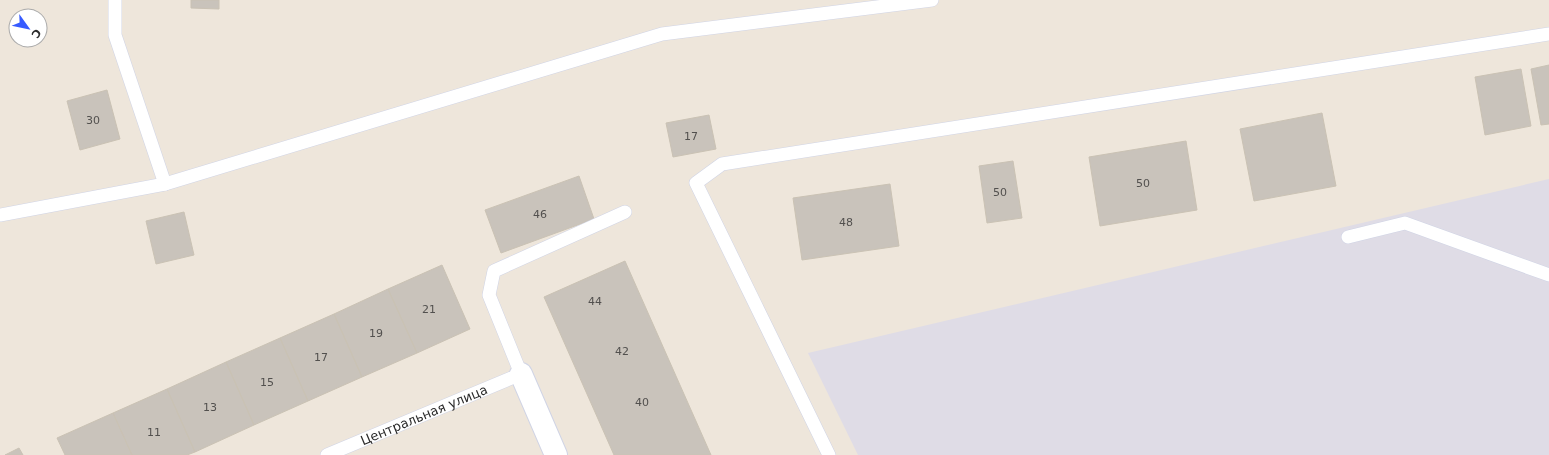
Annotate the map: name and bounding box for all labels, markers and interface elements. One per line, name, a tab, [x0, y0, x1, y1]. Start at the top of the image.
north arrow	[8, 8, 48, 48]
text: С	[28, 26, 44, 40]
house number: 30	[86, 114, 100, 127]
house number: 17	[684, 130, 698, 143]
house number: 50	[1136, 177, 1150, 190]
house number: 50	[993, 186, 1007, 199]
house number: 46	[533, 208, 547, 221]
house number: 48	[839, 216, 853, 229]
house number: 44	[588, 295, 602, 308]
house number: 21	[422, 303, 436, 316]
house number: 19	[369, 327, 383, 340]
house number: 42	[615, 345, 629, 358]
house number: 17	[314, 351, 328, 364]
house number: 15	[260, 376, 274, 389]
street label: Центральная улица	[358, 382, 490, 448]
house number: 40	[635, 396, 649, 409]
house number: 13	[203, 401, 217, 414]
house number: 11	[147, 426, 161, 439]

